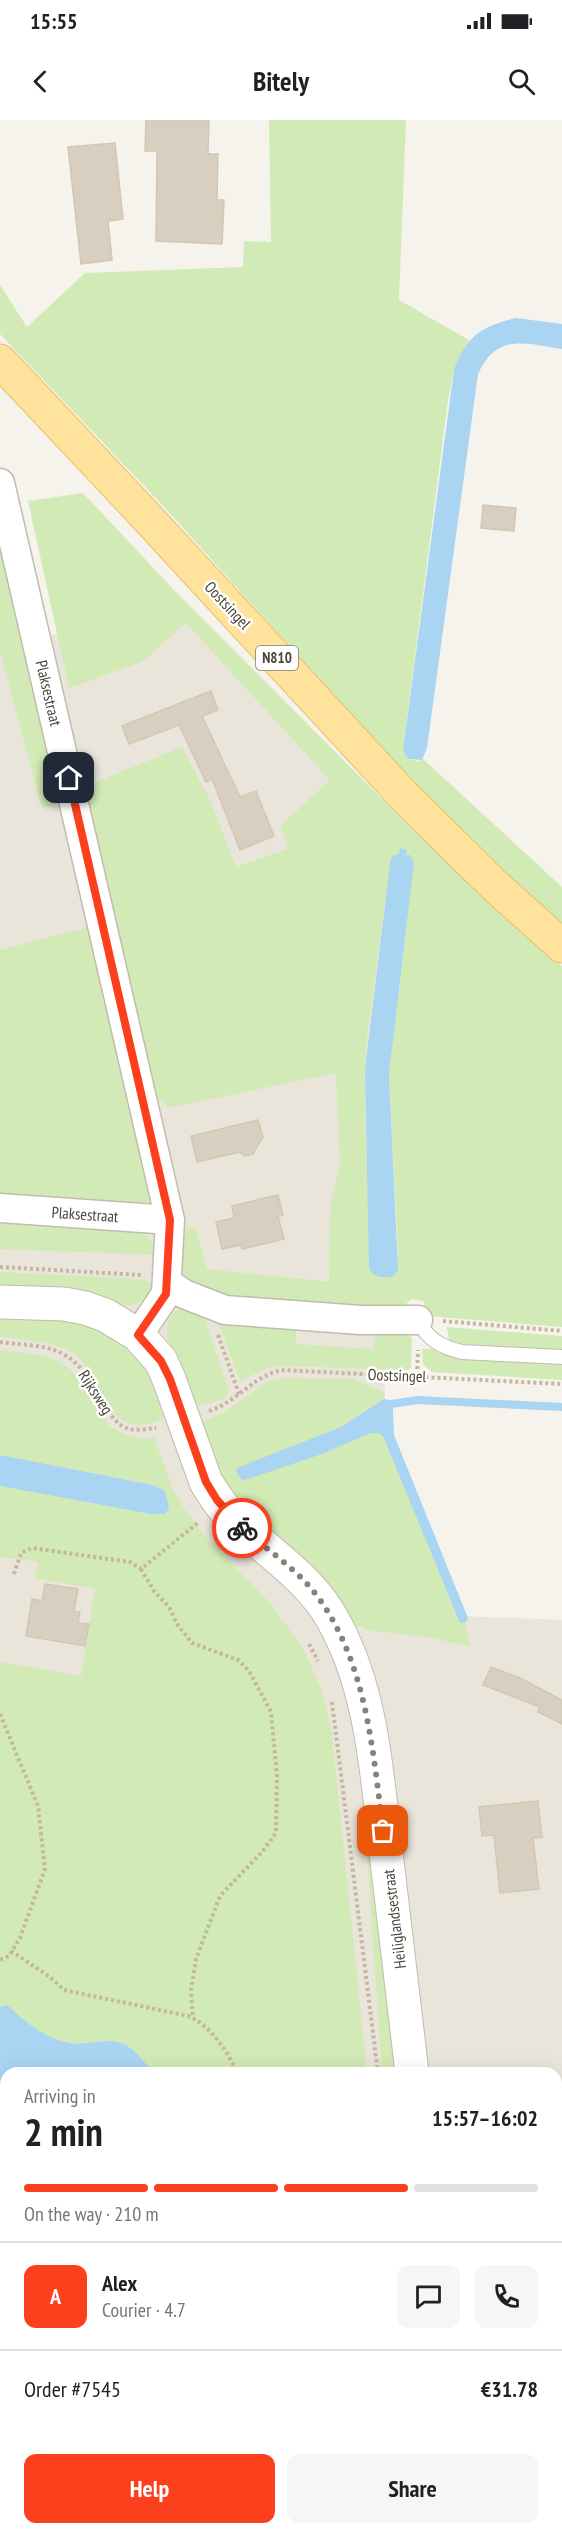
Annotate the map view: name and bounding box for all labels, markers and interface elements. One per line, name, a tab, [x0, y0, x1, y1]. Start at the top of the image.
text: 15:55	[30, 7, 78, 35]
text: Bitely	[253, 64, 309, 98]
icon: back	[24, 65, 57, 98]
icon: search	[505, 65, 538, 98]
street label: Oostsingel	[201, 577, 256, 633]
road number: N810	[256, 646, 298, 670]
street label: Plaksestraat	[32, 658, 66, 728]
pin	[43, 752, 94, 803]
icon: home	[52, 761, 85, 794]
street label: Plaksestraat	[51, 1202, 120, 1226]
street label: Oostsingel	[367, 1364, 427, 1386]
street label: Rijksweg	[74, 1366, 118, 1418]
courier	[212, 1498, 272, 1558]
icon: bike	[226, 1512, 259, 1545]
pin	[357, 1805, 408, 1856]
icon: bag	[366, 1814, 399, 1847]
street label: Heiliglandsestraat	[378, 1867, 410, 1970]
text: Arriving in	[24, 2083, 96, 2109]
text: 15:57–16:02	[432, 2104, 538, 2132]
text: 2 min	[24, 2106, 103, 2157]
text: On the way · 210 m	[24, 2201, 159, 2227]
button: chat	[397, 2265, 460, 2328]
button: phone	[475, 2265, 538, 2328]
text: Alex	[102, 2269, 137, 2297]
text: A	[50, 2282, 61, 2310]
text: Courier · 4.7	[102, 2297, 186, 2323]
text: Order #7545	[24, 2375, 121, 2403]
text: €31.78	[481, 2375, 538, 2403]
button: Help	[24, 2454, 275, 2523]
button: Share	[287, 2454, 538, 2523]

